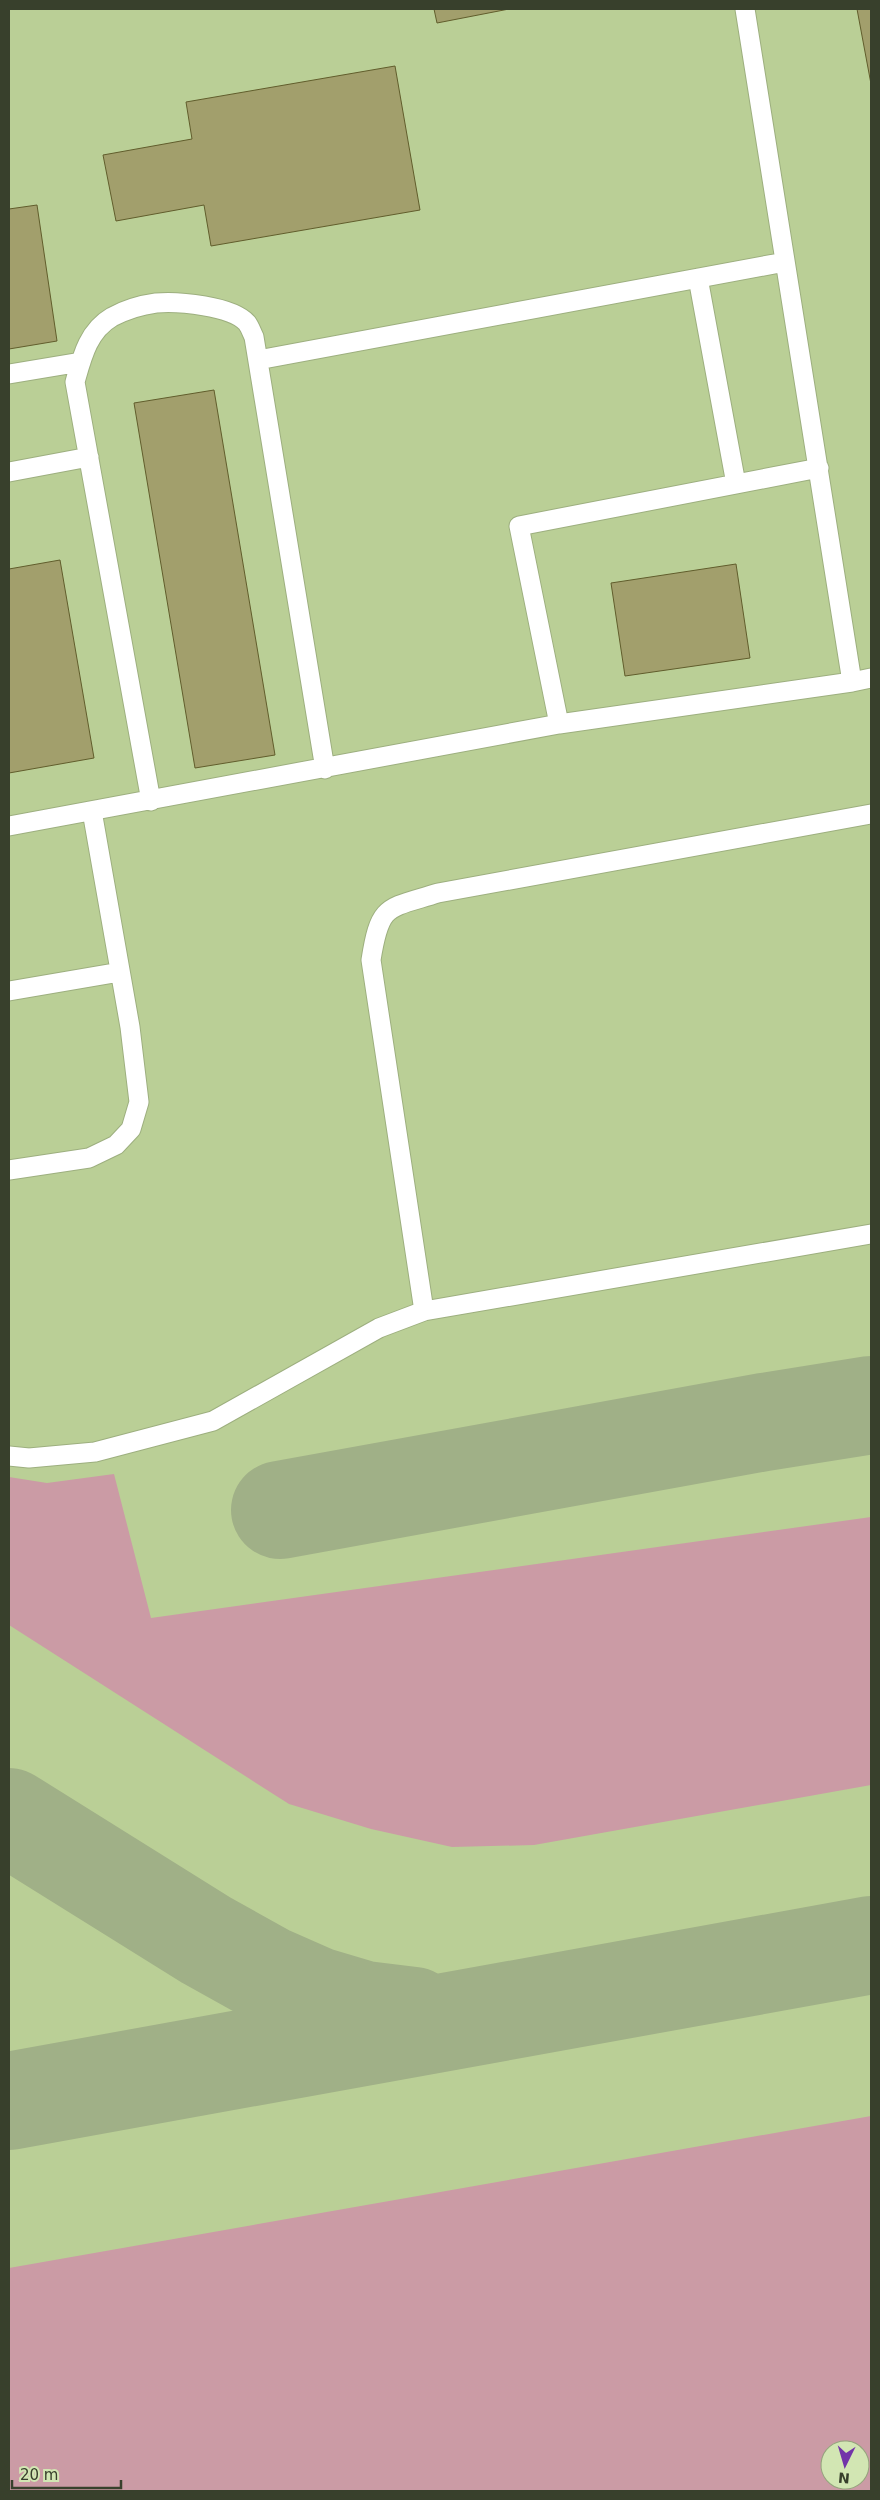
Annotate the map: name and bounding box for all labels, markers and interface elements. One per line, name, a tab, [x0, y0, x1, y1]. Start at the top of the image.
north arrow	[820, 2440, 870, 2490]
scale bar	[12, 2458, 121, 2490]
text: 20 m	[20, 2466, 58, 2484]
text: N	[837, 2469, 850, 2486]

